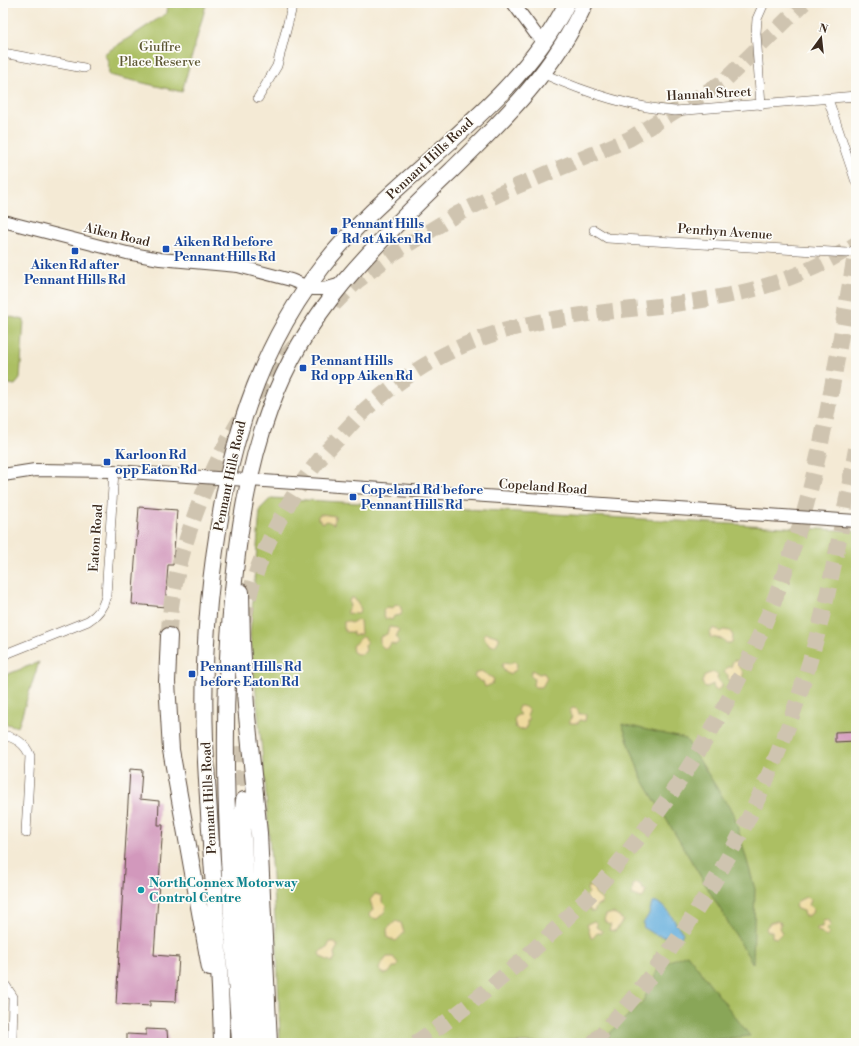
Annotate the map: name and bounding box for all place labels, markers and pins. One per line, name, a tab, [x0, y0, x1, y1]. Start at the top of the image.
place label: Pennant Hills Rd at Aiken Rd	[342, 216, 432, 247]
marker: Pennant Hills Rd at Aiken Rd	[329, 226, 339, 236]
place label: Aiken Rd before Pennant Hills Rd	[173, 234, 276, 265]
marker: Aiken Rd before Pennant Hills Rd	[161, 244, 171, 254]
marker: Aiken Rd after Pennant Hills Rd	[70, 246, 80, 256]
place label: Aiken Rd after Pennant Hills Rd	[24, 257, 126, 288]
place label: Pennant Hills Rd opp Aiken Rd	[311, 353, 413, 384]
marker: Pennant Hills Rd opp Aiken Rd	[298, 363, 308, 373]
place label: Karloon Rd opp Eaton Rd	[115, 447, 198, 478]
marker: Karloon Rd opp Eaton Rd	[102, 457, 112, 467]
place label: Copeland Rd before Pennant Hills Rd	[361, 482, 483, 513]
marker: Copeland Rd before Pennant Hills Rd	[348, 492, 358, 502]
place label: Pennant Hills Rd before Eaton Rd	[200, 659, 302, 690]
marker: Pennant Hills Rd before Eaton Rd	[187, 669, 197, 679]
place label: NorthConnex Motorway Control Centre	[149, 875, 298, 906]
marker: NorthConnex Motorway Control Centre	[136, 885, 146, 895]

